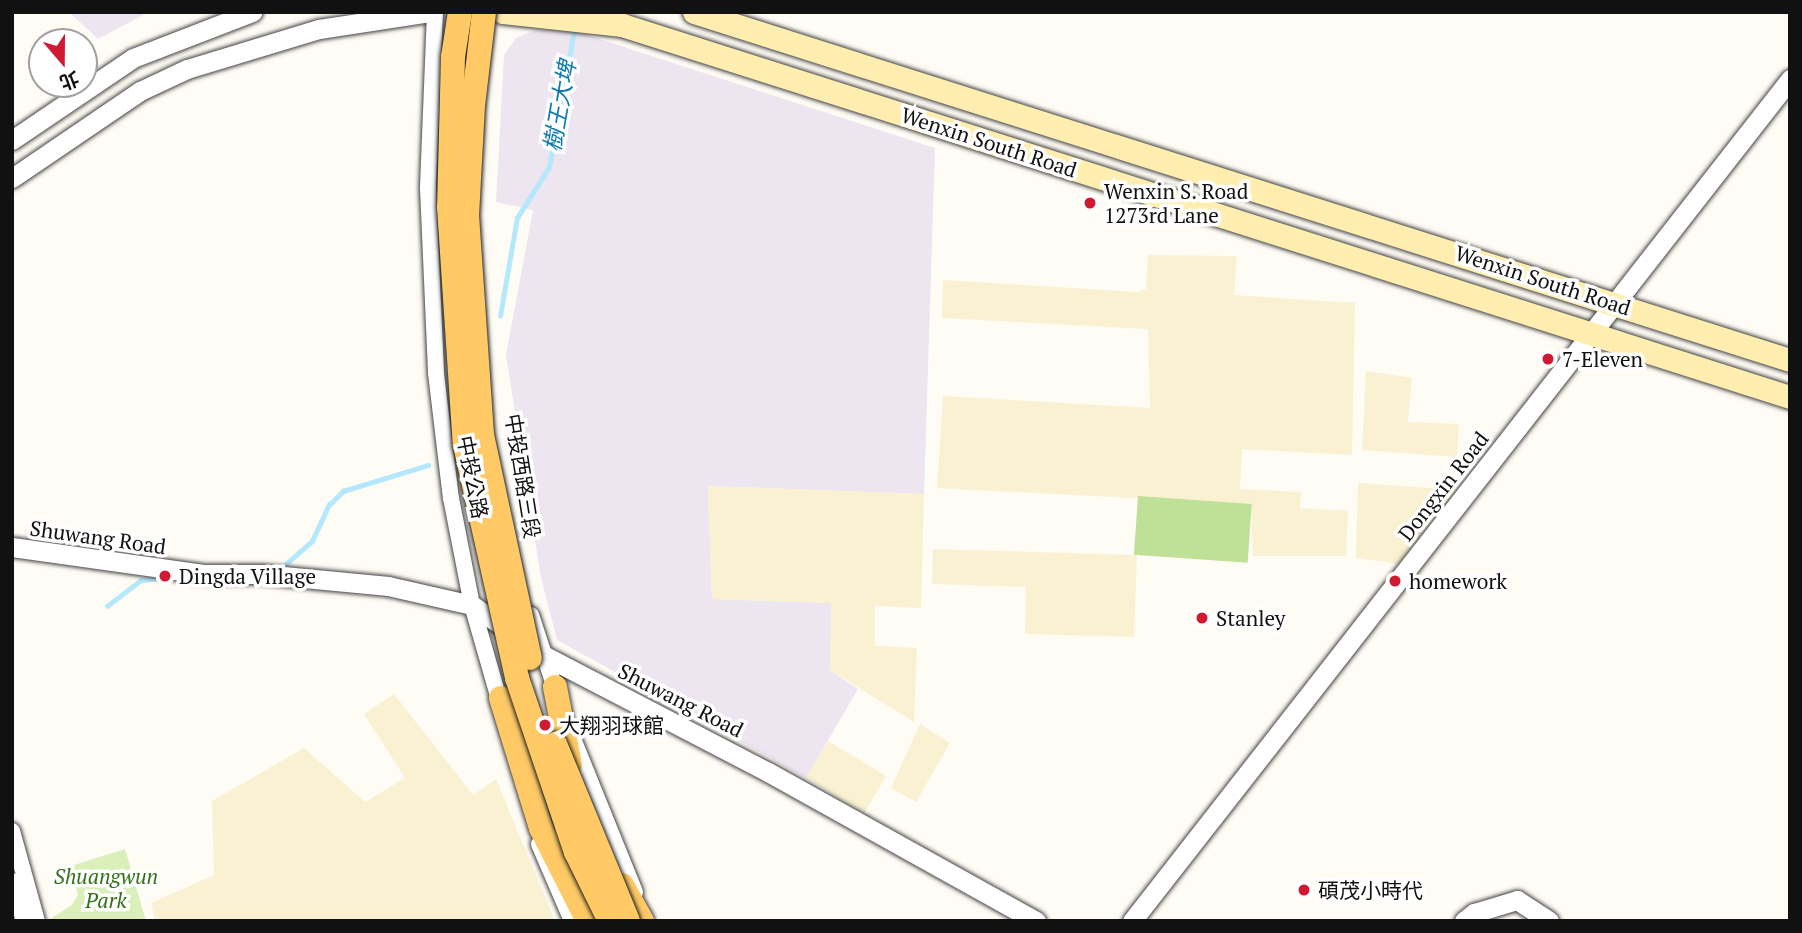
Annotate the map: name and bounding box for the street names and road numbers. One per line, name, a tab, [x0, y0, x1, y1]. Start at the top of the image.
street label: Wenxin South Road	[898, 102, 1080, 182]
street label: Wenxin South Road	[1452, 240, 1634, 320]
street label: 中投西路三段	[501, 412, 545, 540]
street label: Dongxin Road	[1393, 426, 1493, 546]
street label: 中投公路	[453, 433, 493, 521]
street label: Shuwang Road	[28, 515, 168, 559]
street label: Shuwang Road	[614, 658, 748, 742]

